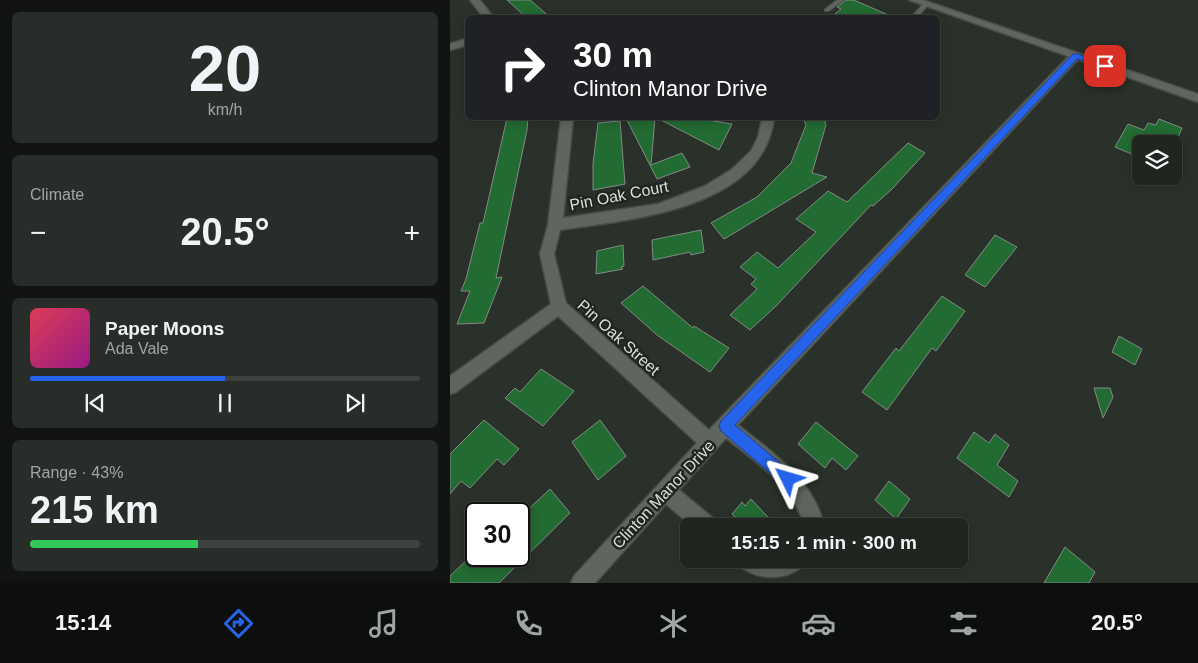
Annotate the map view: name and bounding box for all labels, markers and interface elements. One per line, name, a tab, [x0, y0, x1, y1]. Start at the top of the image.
text: 20	[189, 32, 261, 105]
icon: right	[490, 35, 555, 100]
text: 30 m	[573, 35, 653, 74]
pin	[1084, 45, 1126, 87]
icon: arrive	[1091, 52, 1119, 80]
text: Clinton Manor Drive	[573, 76, 767, 101]
text: km/h	[208, 101, 242, 118]
map controls	[1132, 135, 1182, 185]
button: layers	[1132, 135, 1182, 185]
street label: Pin Oak Court	[568, 177, 671, 213]
text: Climate	[30, 186, 84, 203]
text: 20.5°	[180, 211, 270, 253]
text: −	[30, 217, 46, 248]
text: +	[404, 217, 420, 248]
street label: Pin Oak Street	[574, 296, 663, 379]
text: Paper Moons	[105, 318, 224, 339]
text: Ada Vale	[105, 340, 169, 357]
icon: previous	[81, 389, 109, 417]
icon: pause	[211, 389, 239, 417]
icon: next	[341, 389, 369, 417]
street label: Clinton Manor Drive	[609, 437, 718, 552]
position arrow	[761, 452, 813, 504]
text: Range · 43%	[30, 464, 123, 481]
text: 215 km	[30, 489, 159, 531]
speed limit sign: 30	[465, 502, 530, 567]
text: 15:15 · 1 min · 300 m	[731, 532, 917, 553]
icon: directions	[221, 606, 256, 641]
icon: music	[366, 606, 401, 641]
icon: phone	[511, 606, 546, 641]
icon: climate	[656, 606, 691, 641]
icon: car	[801, 606, 836, 641]
icon: filters	[946, 606, 981, 641]
text: 15:14	[55, 610, 111, 635]
text: 20.5°	[1091, 610, 1143, 635]

